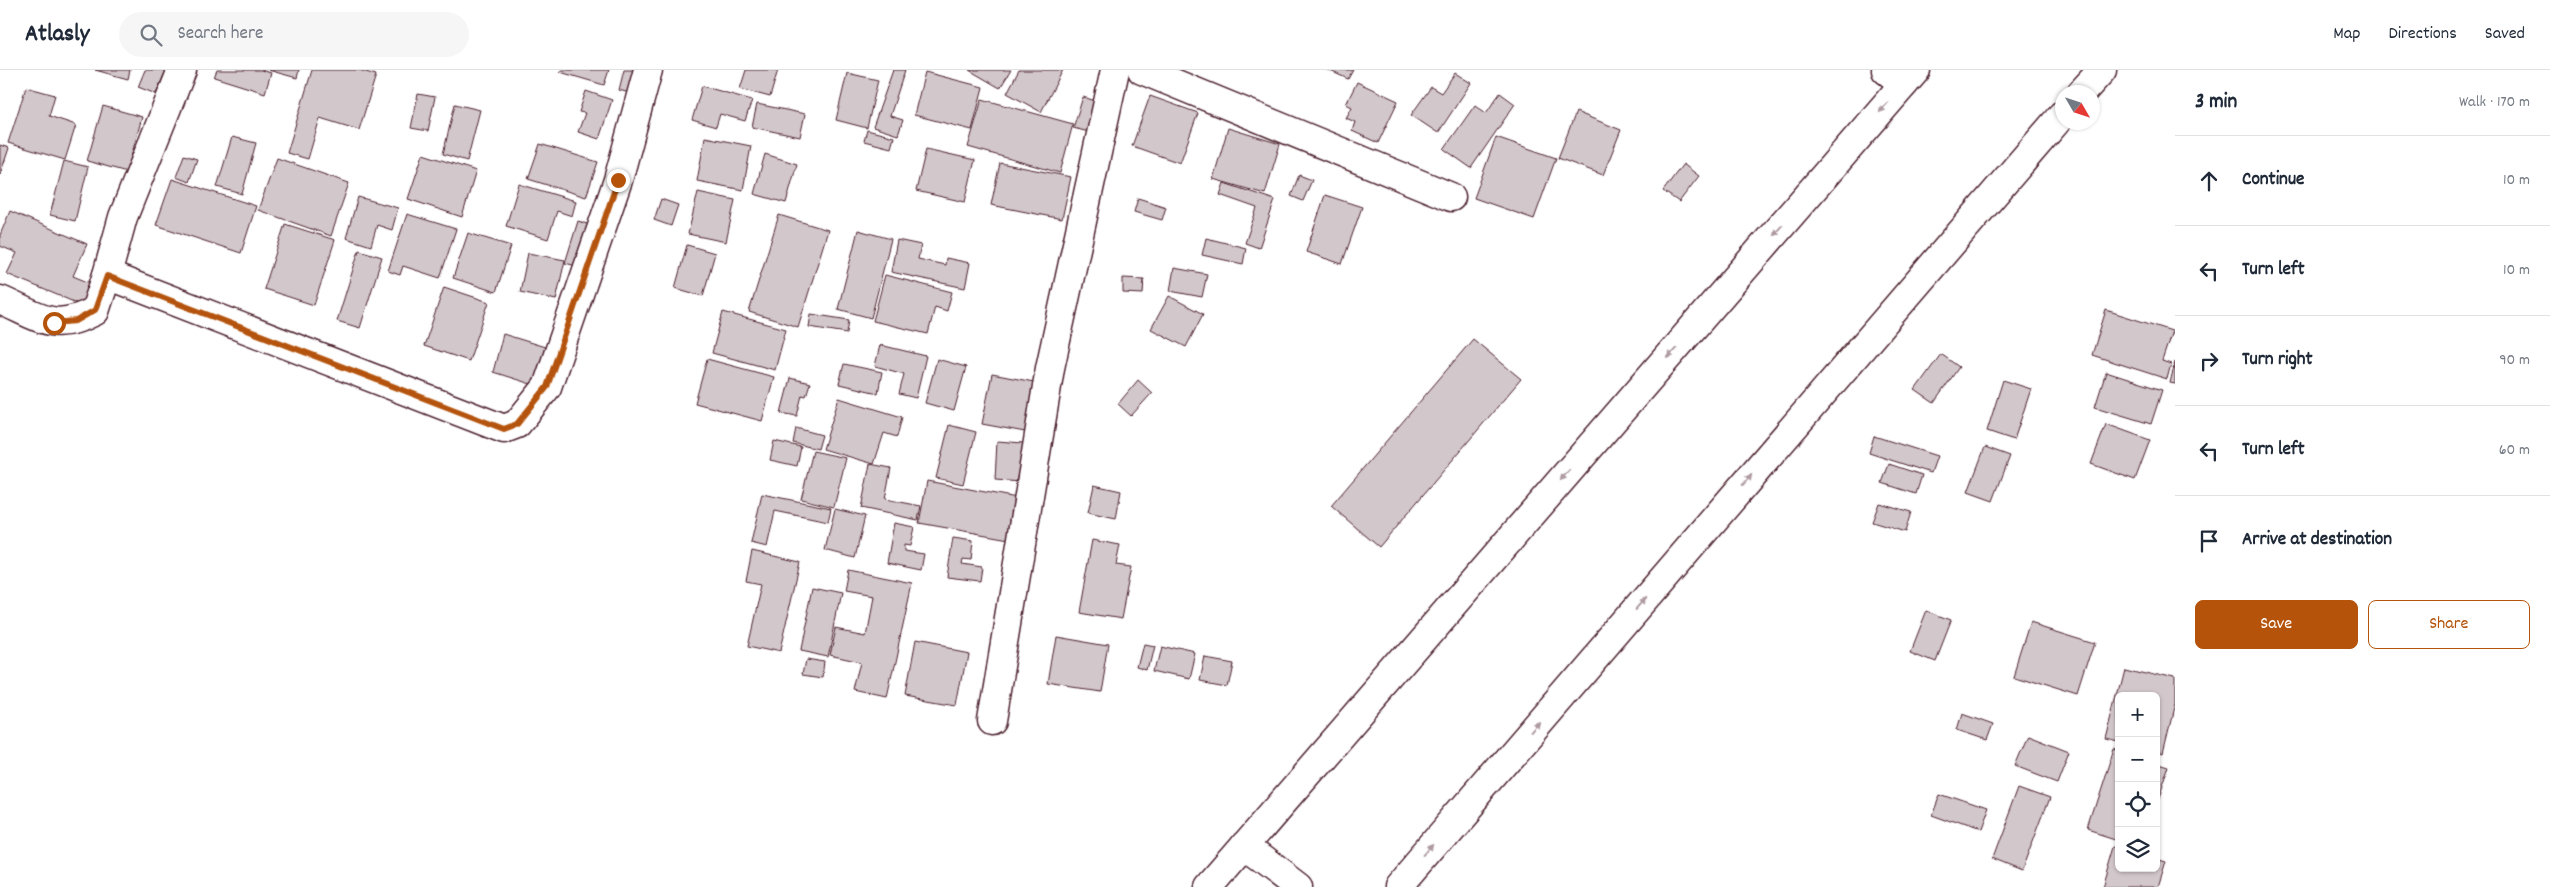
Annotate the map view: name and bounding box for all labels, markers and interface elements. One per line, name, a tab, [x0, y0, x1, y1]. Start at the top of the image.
search box	[119, 12, 469, 57]
text: Atlasly	[25, 18, 89, 52]
icon: search	[137, 21, 165, 49]
text: Search here	[177, 21, 263, 48]
text: Map	[2333, 22, 2360, 47]
text: Directions	[2388, 22, 2457, 47]
text: Saved	[2485, 22, 2525, 47]
north arrow	[2055, 85, 2100, 130]
text: 3 min	[2195, 88, 2237, 118]
text: Walk · 170 m	[2459, 91, 2530, 114]
one-way arrow	[1879, 100, 1890, 113]
icon: ahead	[2195, 167, 2223, 195]
text: Continue	[2242, 167, 2304, 194]
route end	[607, 169, 630, 192]
text: 10 m	[2503, 169, 2530, 192]
one-way arrow	[1772, 223, 1784, 235]
icon: left	[2195, 257, 2223, 285]
text: Turn left	[2242, 257, 2305, 284]
text: 10 m	[2503, 259, 2530, 282]
route start	[43, 312, 66, 335]
one-way arrow	[1666, 346, 1677, 359]
icon: right	[2195, 347, 2223, 375]
text: Turn right	[2242, 347, 2313, 374]
text: 90 m	[2499, 349, 2530, 372]
icon: left	[2195, 437, 2223, 465]
text: Turn left	[2242, 437, 2305, 464]
text: 60 m	[2499, 439, 2530, 462]
one-way arrow	[1559, 469, 1571, 481]
one-way arrow	[1742, 474, 1753, 487]
icon: arrive	[2195, 527, 2223, 555]
text: Arrive at destination	[2242, 527, 2392, 554]
one-way arrow	[1636, 597, 1647, 610]
button: Save	[2195, 600, 2358, 649]
button: Share	[2368, 600, 2530, 649]
map controls	[2115, 692, 2160, 872]
button: +	[2115, 692, 2160, 737]
one-way arrow	[1530, 720, 1541, 733]
button: −	[2115, 737, 2160, 782]
button: locate	[2115, 782, 2160, 827]
button: layers	[2115, 827, 2160, 872]
one-way arrow	[1424, 844, 1435, 857]

